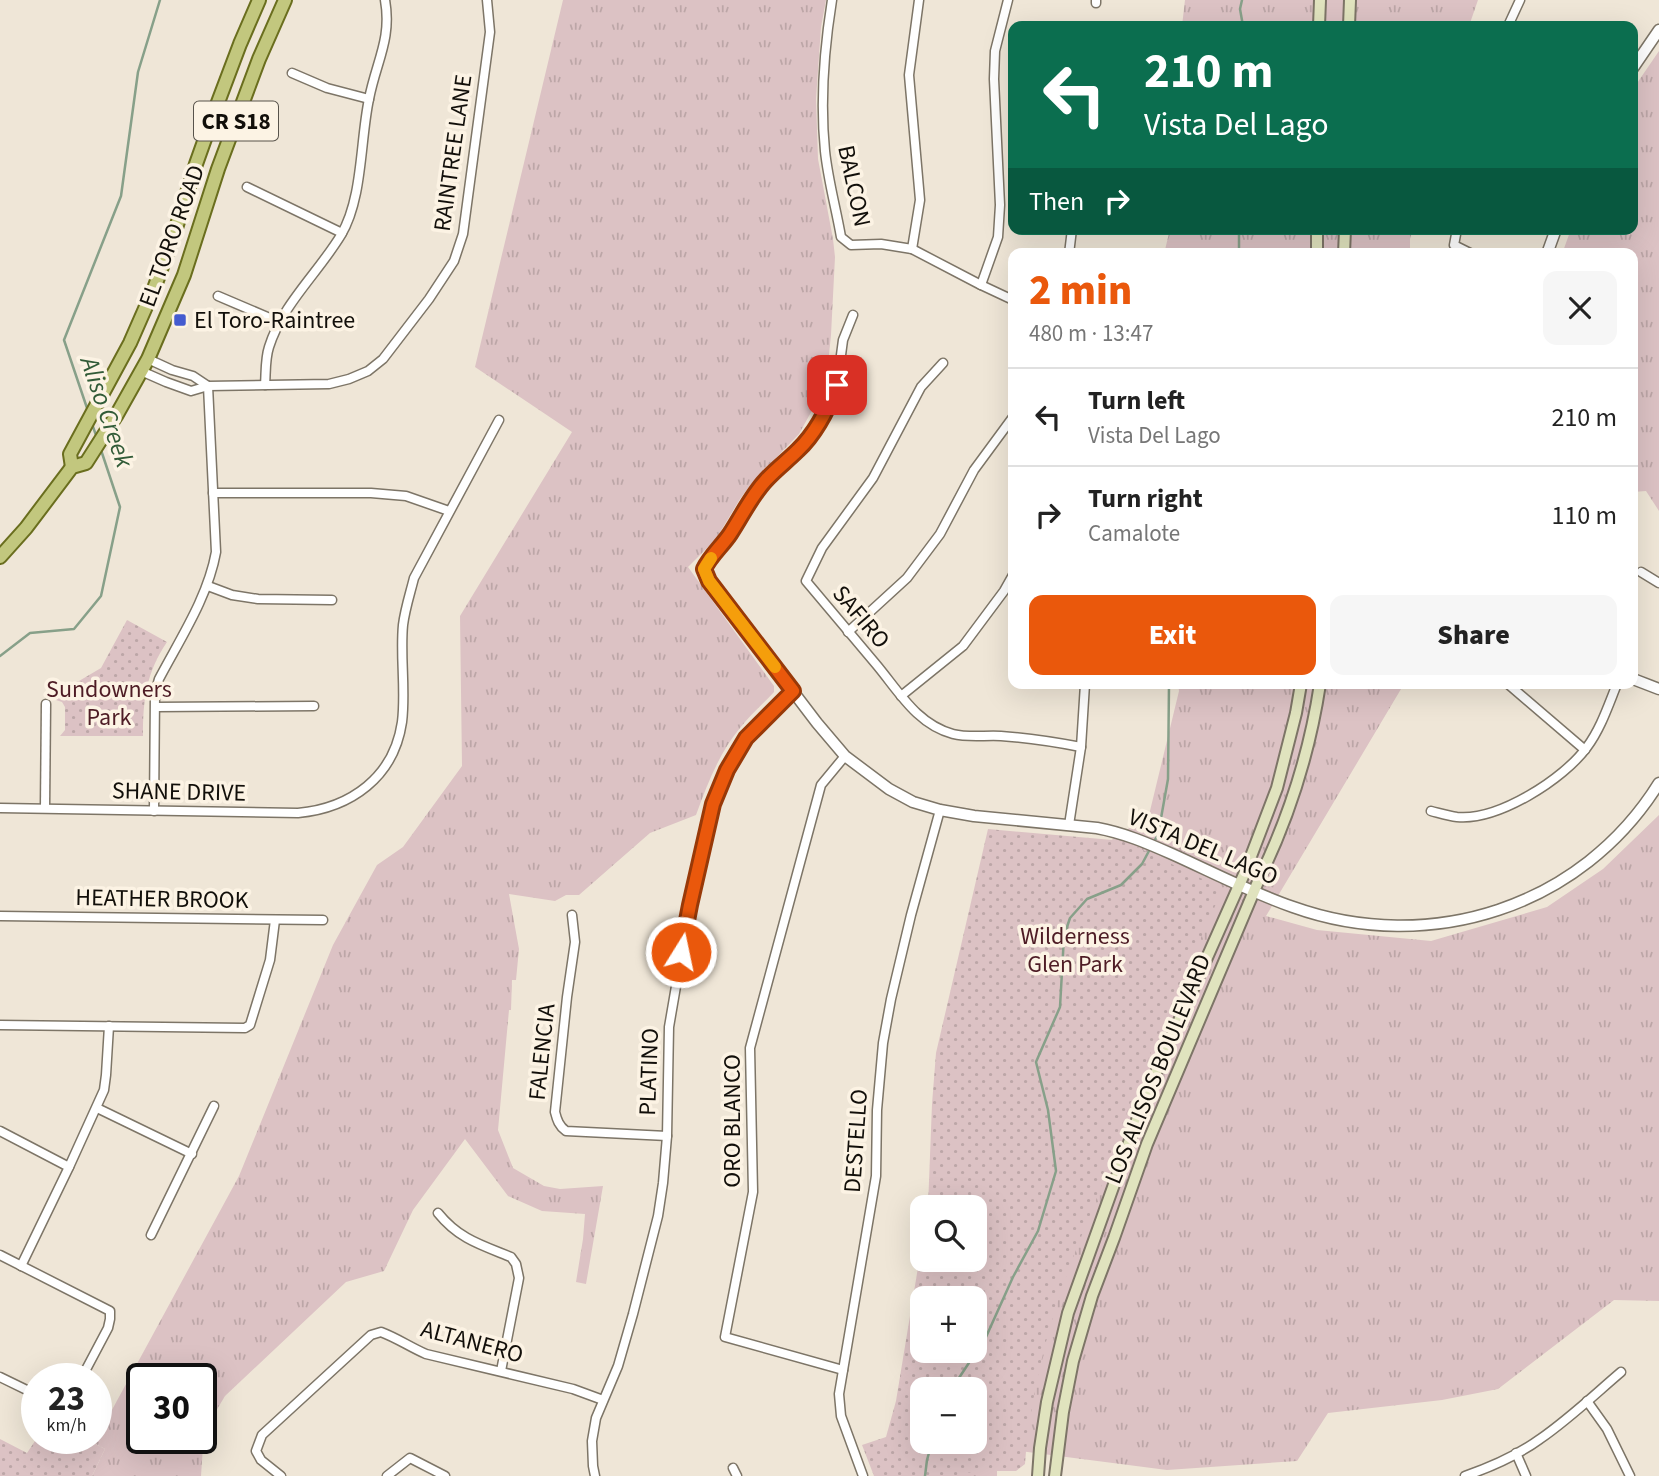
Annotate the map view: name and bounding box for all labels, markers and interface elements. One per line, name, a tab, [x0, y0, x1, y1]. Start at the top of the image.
text: 210 m	[1144, 37, 1273, 107]
icon: left	[1029, 49, 1120, 140]
street label: RAINTREE LANE	[425, 72, 481, 234]
road number: CR S18	[194, 102, 278, 140]
text: Vista Del Lago	[1144, 102, 1329, 148]
street label: BALCON	[828, 142, 880, 230]
street label: EL TORO ROAD	[130, 160, 214, 312]
icon: right	[1098, 182, 1136, 220]
text: Then	[1029, 183, 1084, 220]
text: 2 min	[1029, 261, 1132, 321]
button: close	[1543, 271, 1617, 345]
place label: El Toro-Raintree	[194, 303, 355, 338]
marker: El Toro-Raintree	[172, 312, 188, 328]
text: 480 m · 13:47	[1029, 317, 1153, 350]
water label: Aliso Creek	[70, 350, 143, 473]
pin	[807, 355, 867, 415]
icon: arrive	[818, 366, 856, 404]
text: Turn left	[1088, 382, 1185, 419]
icon: left	[1029, 398, 1067, 436]
text: 210 m	[1551, 399, 1617, 436]
text: Vista Del Lago	[1088, 419, 1221, 452]
text: Turn right	[1088, 480, 1203, 517]
icon: right	[1029, 496, 1067, 534]
text: 110 m	[1551, 497, 1617, 534]
text: Camalote	[1088, 517, 1180, 550]
street label: SAFIRO	[824, 578, 898, 656]
button: Exit	[1029, 595, 1316, 675]
button: Share	[1330, 595, 1617, 675]
park label: Sundowners Park	[46, 672, 172, 735]
street label: SHANE DRIVE	[112, 773, 246, 811]
street label: VISTA DEL LAGO	[1123, 800, 1283, 894]
street label: HEATHER BROOK	[75, 880, 249, 918]
position arrow	[644, 915, 718, 989]
park label: Wilderness Glen Park	[1020, 919, 1130, 982]
street label: LOS ALISOS BOULEVARD	[1096, 949, 1220, 1189]
street label: FALENCIA	[520, 1002, 564, 1102]
street label: PLATINO	[630, 1028, 668, 1116]
street label: ORO BLANCO	[715, 1054, 750, 1188]
street label: DESTELLO	[835, 1088, 877, 1194]
map controls	[910, 1195, 987, 1454]
button: search	[910, 1195, 987, 1272]
button: +	[910, 1286, 987, 1363]
street label: ALTANERO	[417, 1312, 527, 1372]
speed limit sign: 30	[126, 1363, 217, 1454]
text: 23	[48, 1374, 85, 1424]
button: −	[910, 1377, 987, 1454]
text: km/h	[47, 1413, 86, 1438]

